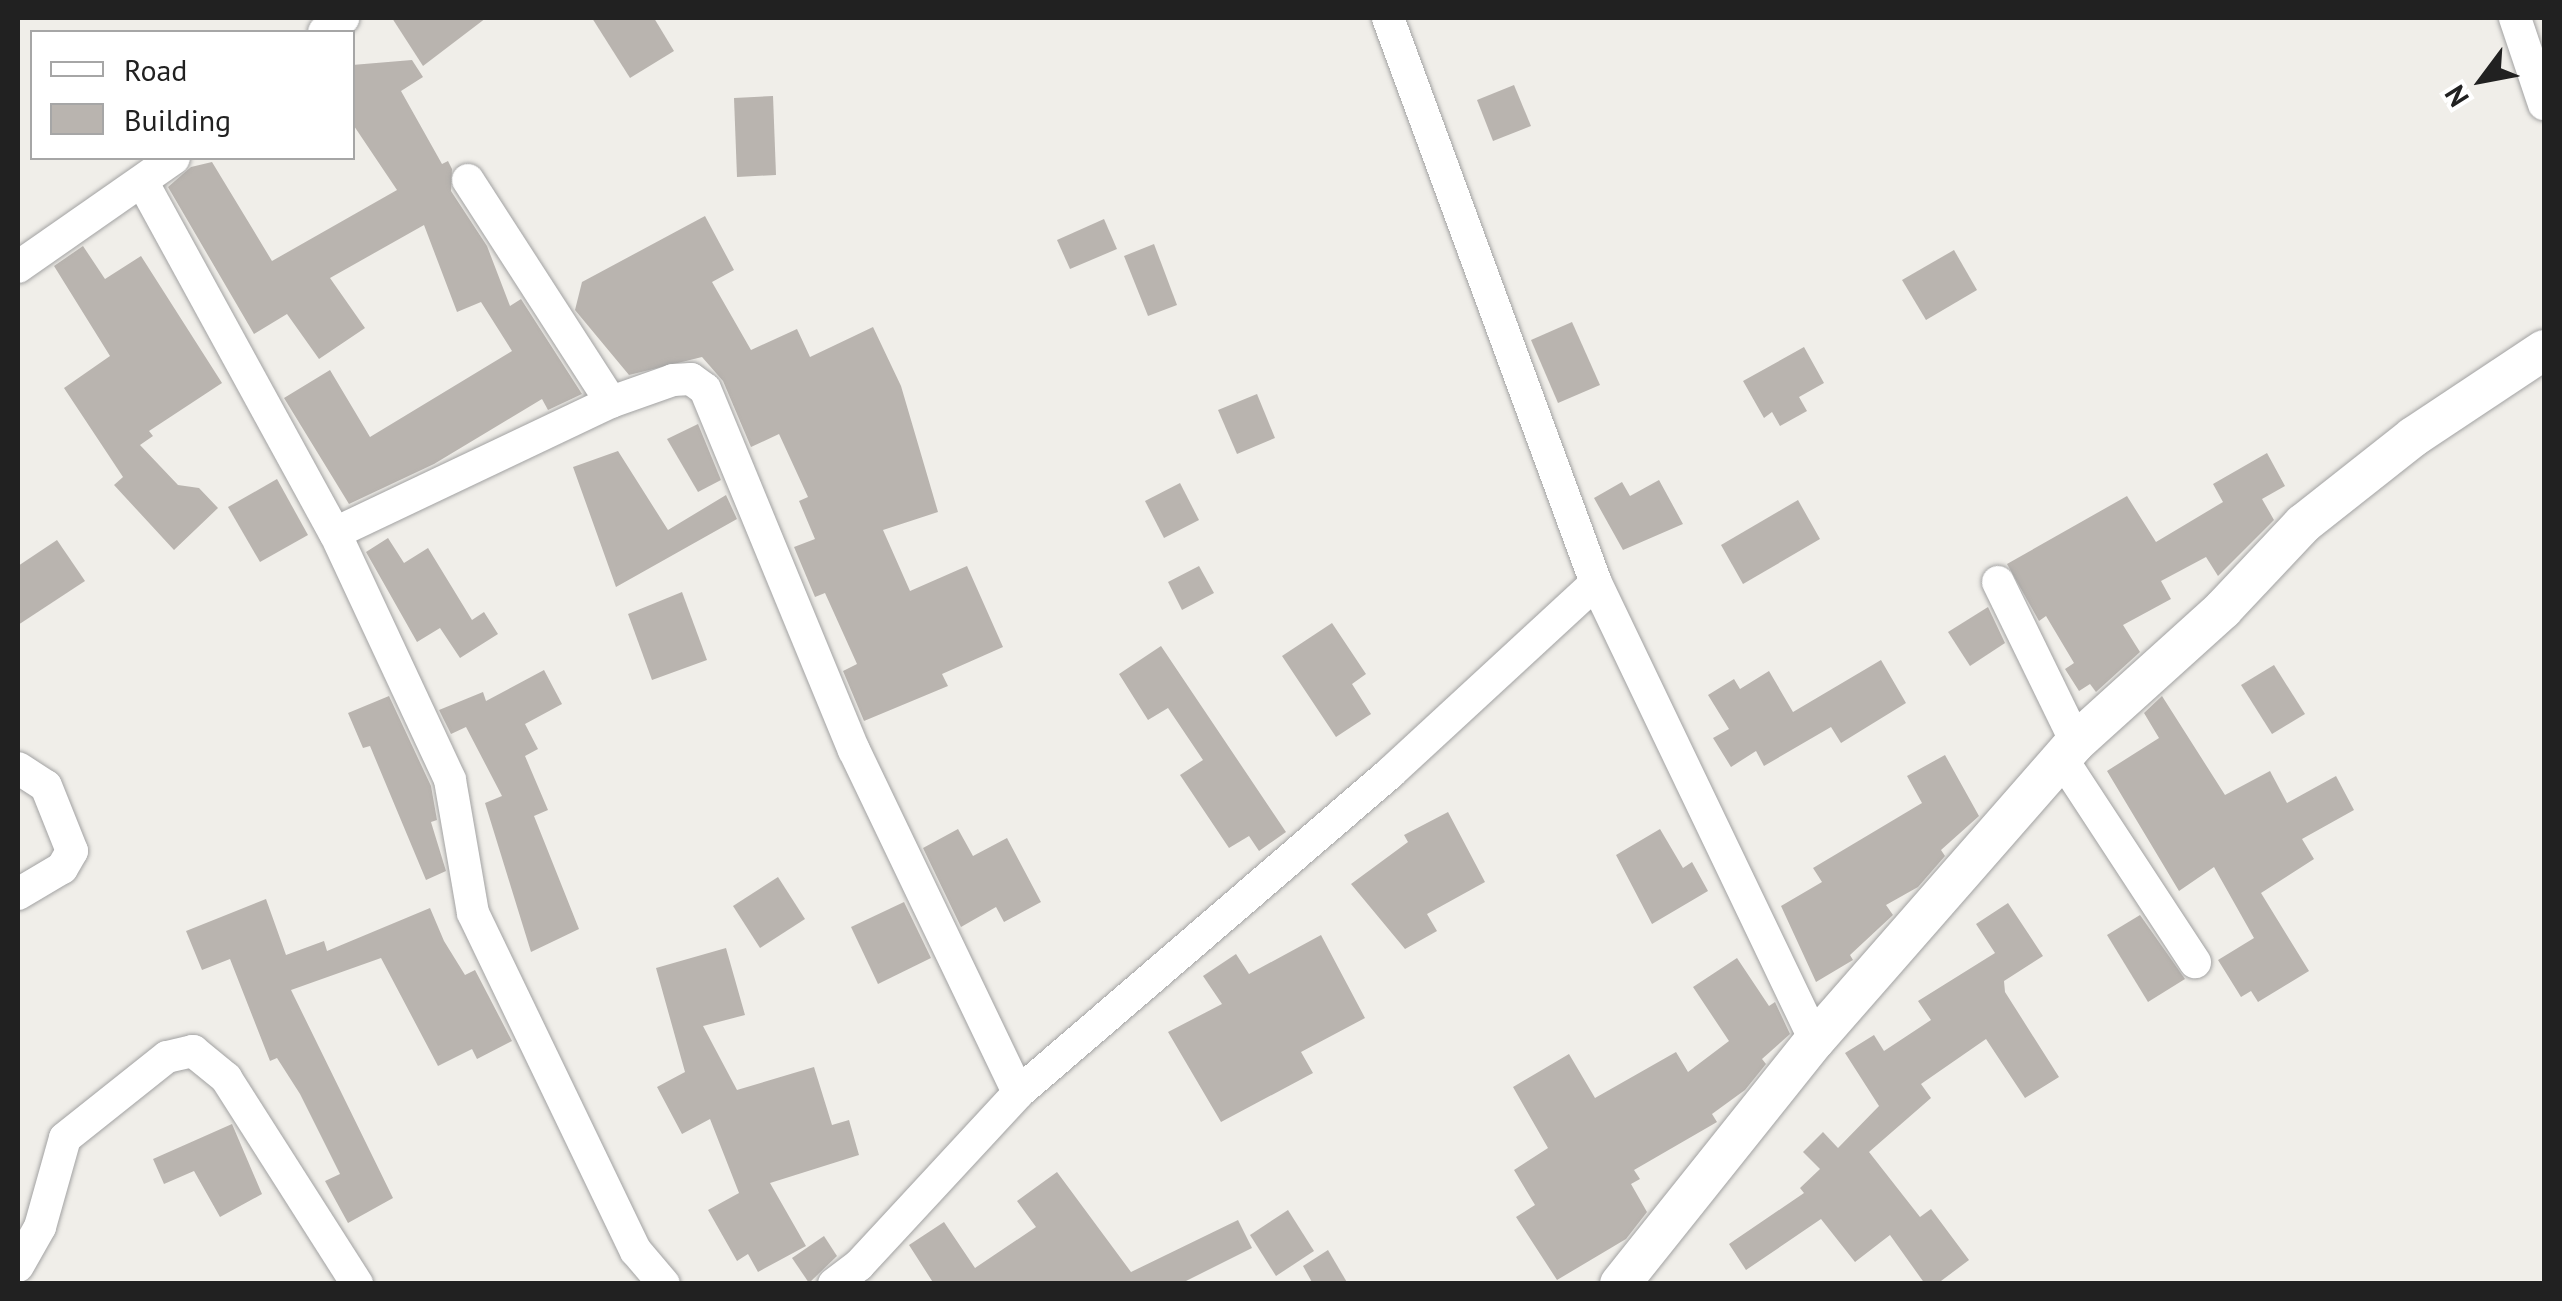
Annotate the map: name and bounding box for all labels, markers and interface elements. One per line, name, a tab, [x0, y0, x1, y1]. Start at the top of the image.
legend	[30, 30, 355, 160]
north arrow	[2432, 30, 2532, 130]
text: Road	[124, 50, 188, 89]
text: N	[2436, 79, 2477, 114]
text: Building	[124, 100, 231, 139]

